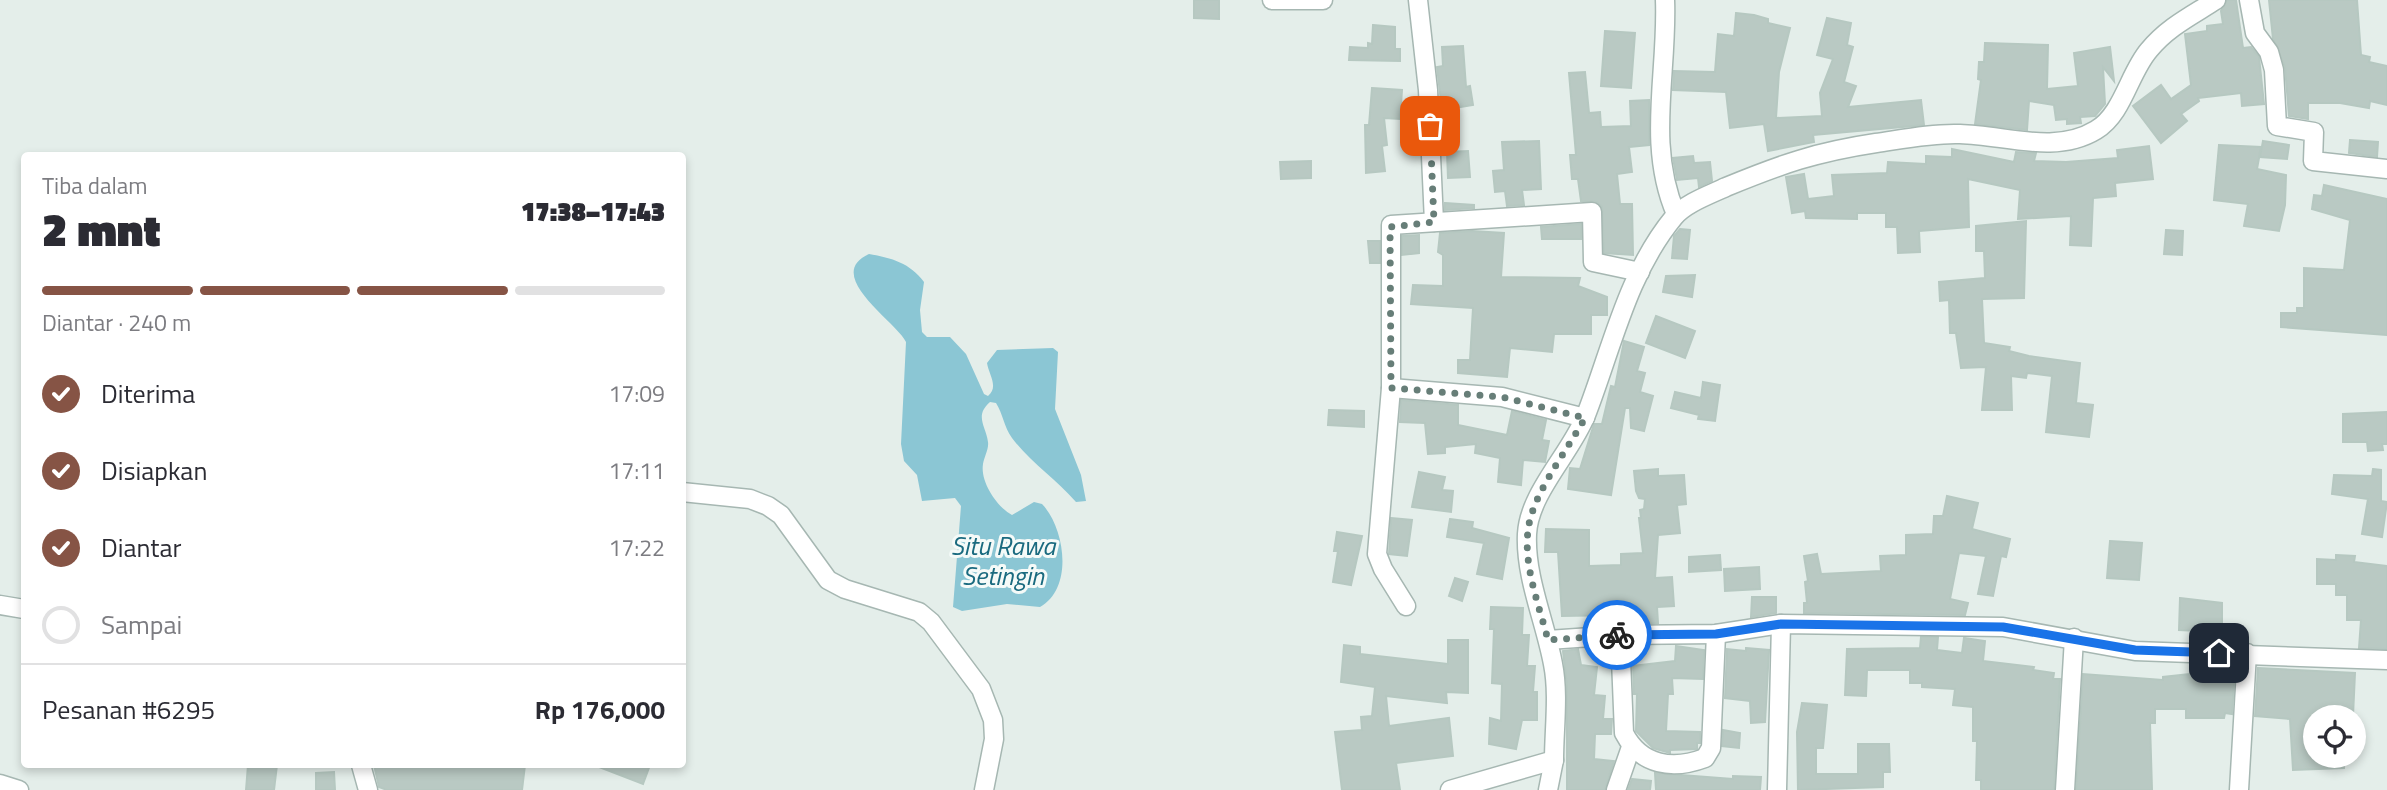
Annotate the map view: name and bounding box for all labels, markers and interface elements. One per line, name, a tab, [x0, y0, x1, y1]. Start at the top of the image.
pin	[1400, 96, 1460, 156]
icon: bag	[1411, 107, 1449, 145]
text: Tiba dalam	[42, 168, 148, 203]
text: 17:38–17:43	[521, 192, 665, 231]
text: 2 mnt	[42, 194, 160, 264]
text: Diantar · 240 m	[42, 305, 191, 340]
text: Diterima	[101, 374, 195, 413]
icon: check	[42, 375, 80, 413]
text: 17:09	[608, 376, 665, 411]
text: Disiapkan	[101, 451, 207, 490]
icon: check	[42, 452, 80, 490]
text: 17:11	[608, 453, 665, 488]
water label: Situ Rawa Setingin	[951, 526, 1057, 595]
text: Diantar	[101, 528, 182, 567]
icon: check	[42, 529, 80, 567]
text: 17:22	[608, 530, 665, 565]
courier	[1582, 600, 1652, 670]
text: Sampai	[101, 605, 182, 644]
icon: bike	[1598, 616, 1636, 654]
pin	[2189, 623, 2249, 683]
icon: home	[2200, 634, 2238, 672]
text: Pesanan #6295	[42, 690, 215, 729]
text: Rp 176,000	[535, 690, 665, 729]
map controls	[2303, 705, 2366, 768]
button: locate	[2303, 705, 2366, 768]

